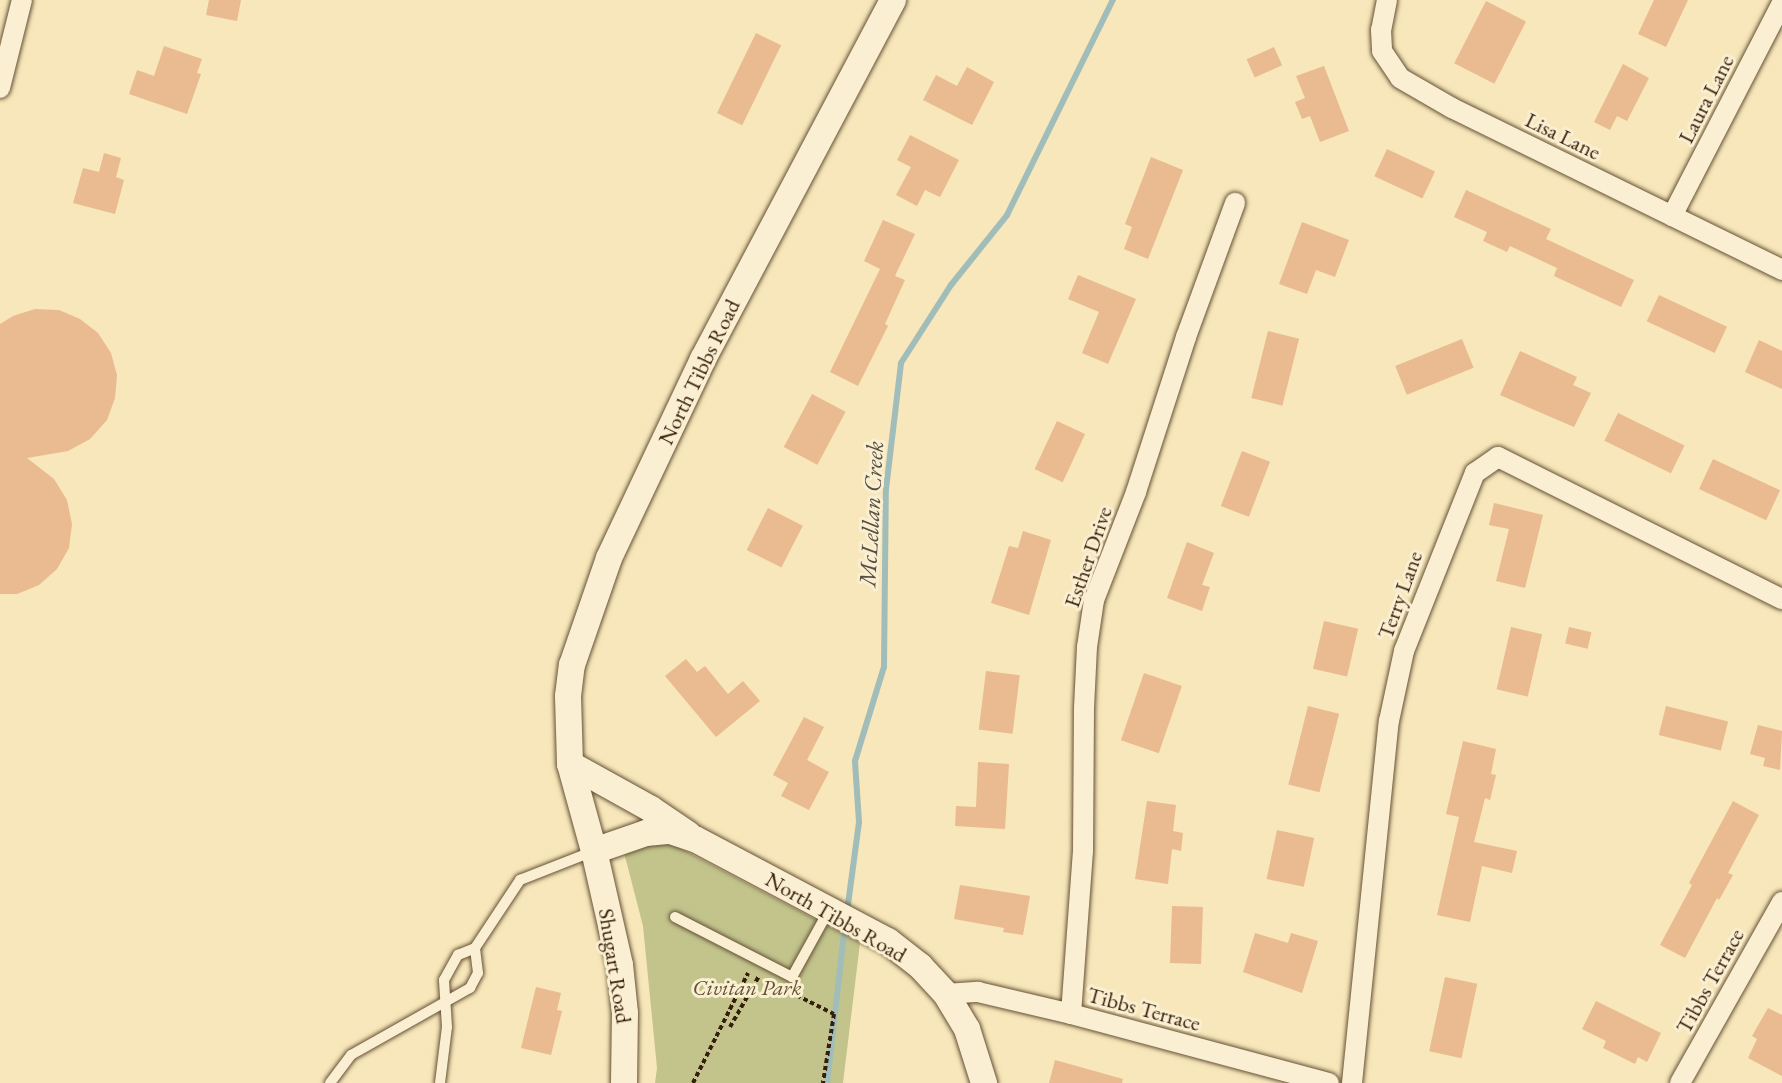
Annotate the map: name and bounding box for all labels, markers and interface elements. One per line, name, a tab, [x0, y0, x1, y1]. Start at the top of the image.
street label: Laura Lane	[1673, 50, 1739, 148]
street label: Lisa Lane	[1521, 107, 1605, 165]
street label: North Tibbs Road	[652, 295, 746, 449]
water label: McLellan Creek	[853, 440, 889, 588]
street label: Esther Drive	[1058, 503, 1118, 611]
street label: Terry Lane	[1372, 547, 1428, 643]
street label: North Tibbs Road	[761, 866, 911, 968]
street label: Shugart Road	[593, 907, 637, 1025]
street label: Tibbs Terrace	[1670, 924, 1750, 1038]
park label: Civitan Park	[693, 975, 801, 1001]
street label: Tibbs Terrace	[1085, 981, 1203, 1037]

